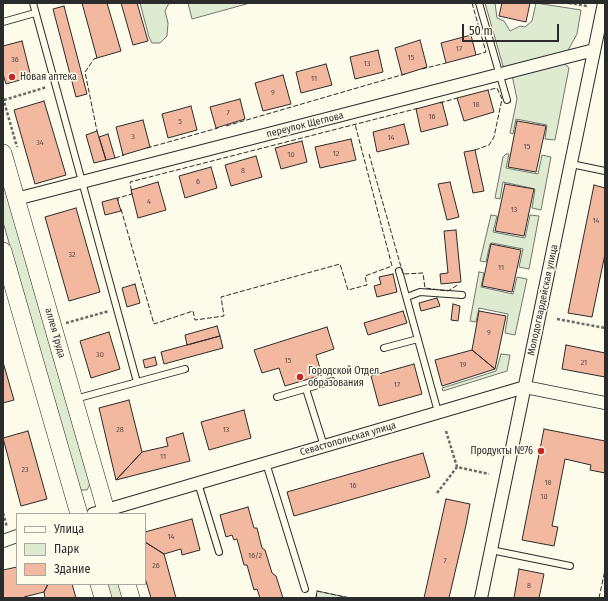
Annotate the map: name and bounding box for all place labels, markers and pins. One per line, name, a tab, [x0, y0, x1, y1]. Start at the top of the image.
place label: Новая аптека	[20, 71, 77, 83]
marker: Новая аптека	[7, 72, 17, 82]
place label: Городской Отдел образования	[308, 365, 379, 388]
marker: Городской Отдел образования	[295, 372, 305, 382]
place label: Продукты №76	[471, 445, 533, 457]
marker: Продукты №76	[536, 446, 546, 456]

